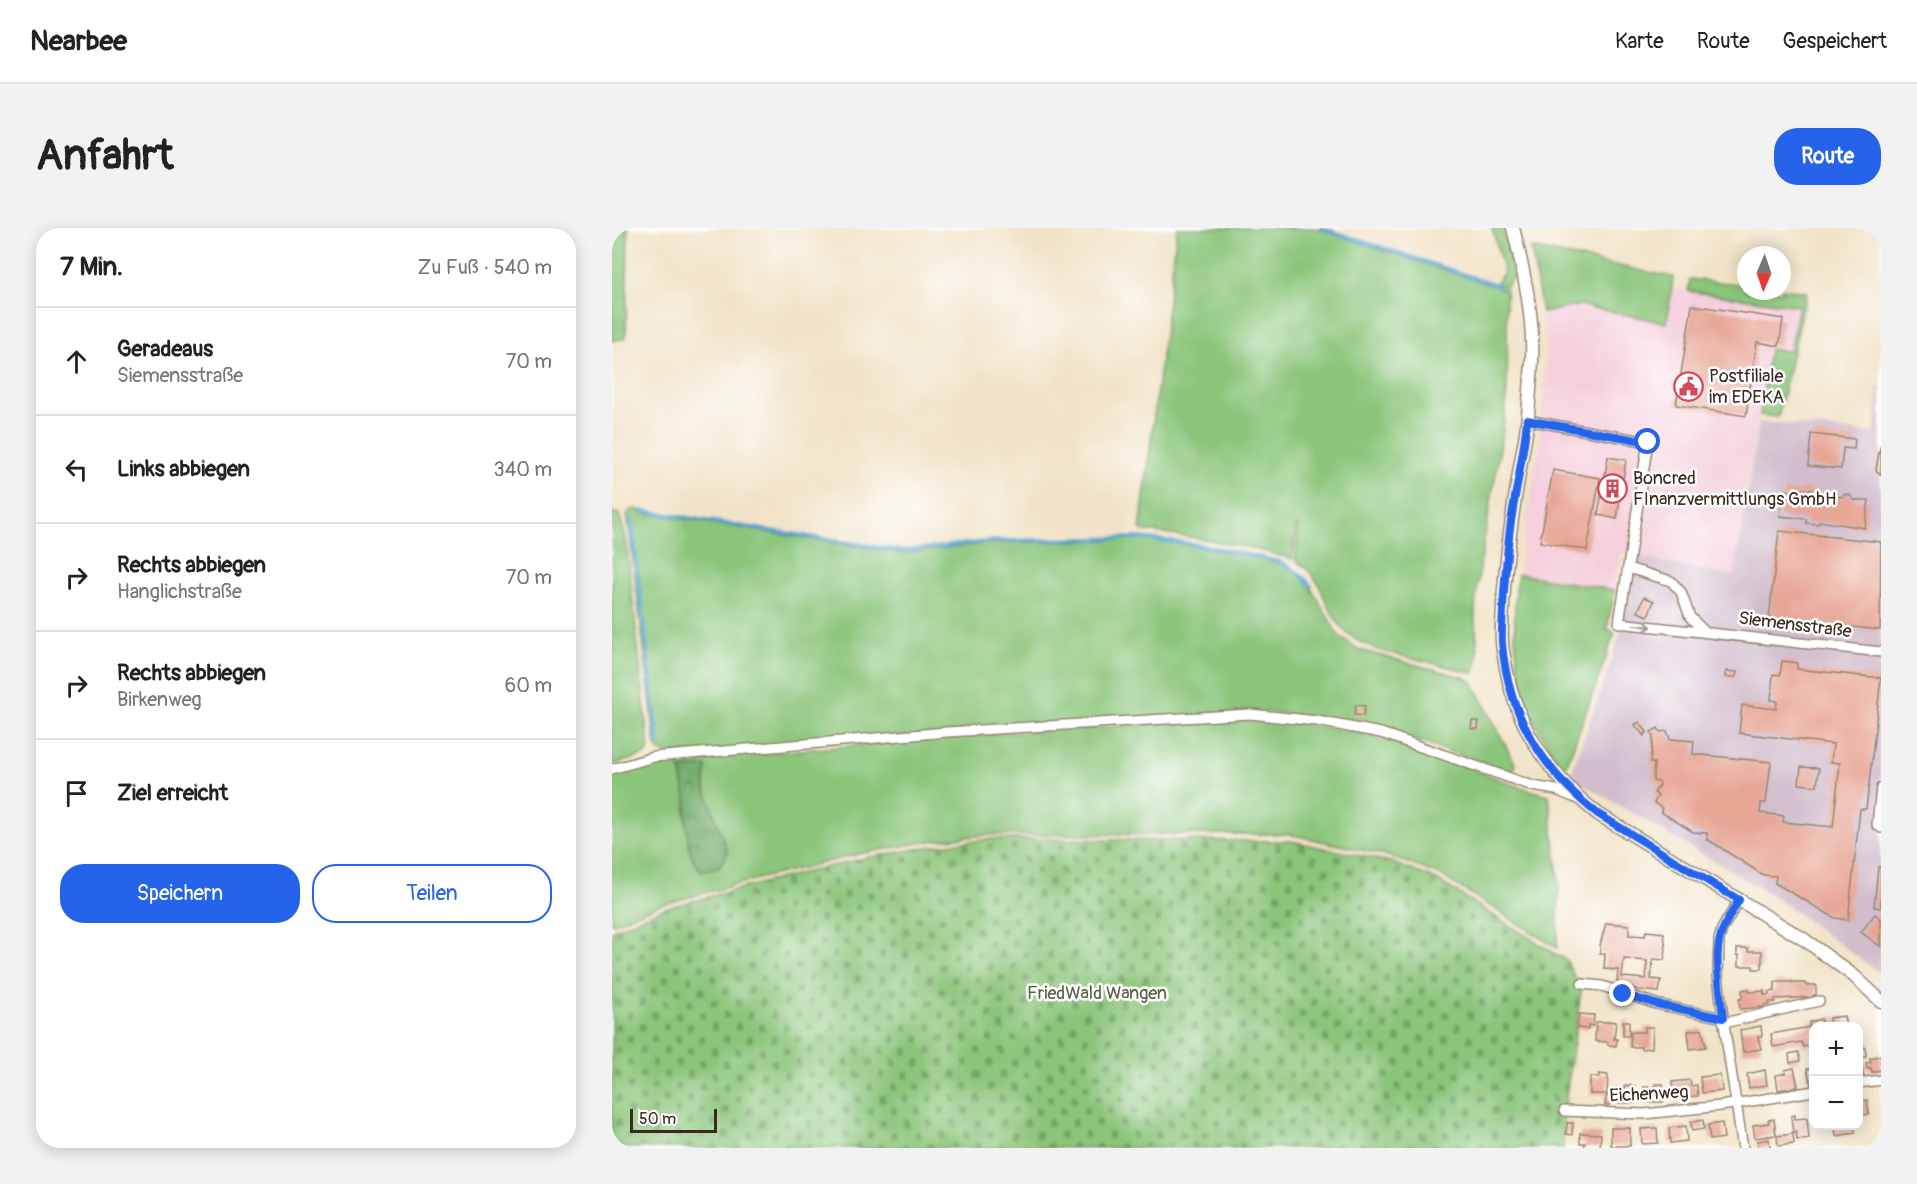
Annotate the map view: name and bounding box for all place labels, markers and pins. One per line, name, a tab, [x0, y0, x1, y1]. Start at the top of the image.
place label: Postfiliale im EDEKA	[1709, 365, 1785, 409]
public building icon: Postfiliale im EDEKA	[1672, 370, 1704, 402]
place label: Boncred FInanzvermittlungs GmbH	[1633, 467, 1836, 511]
building icon: Boncred FInanzvermittlungs GmbH	[1596, 472, 1628, 504]

